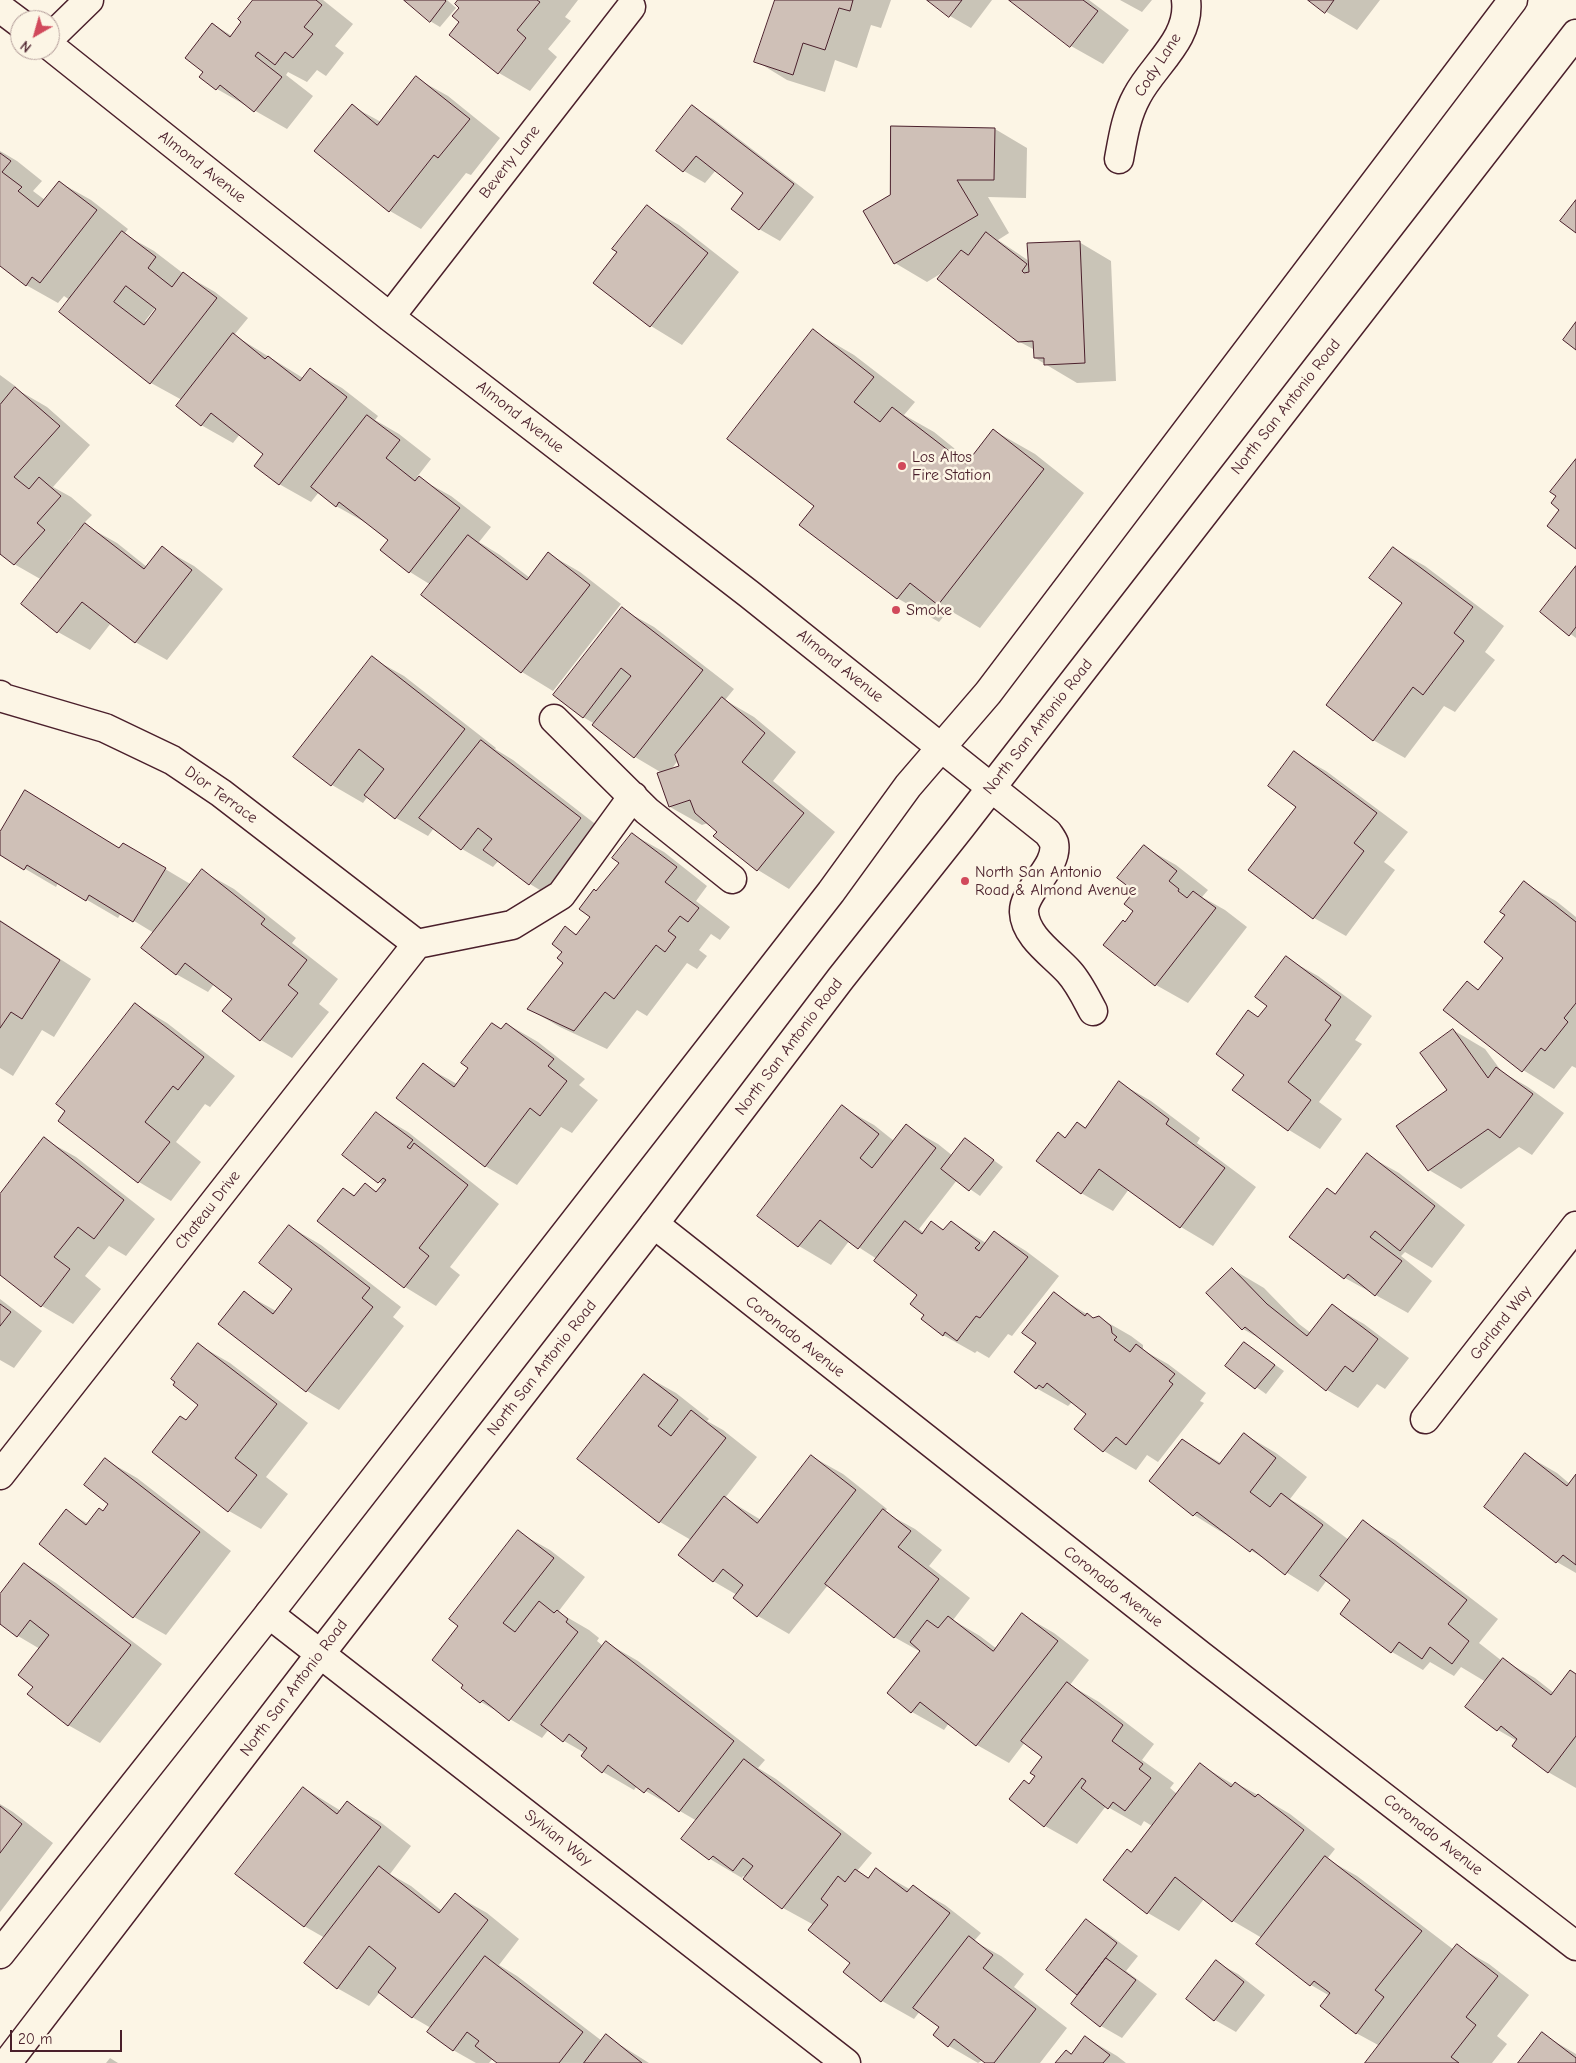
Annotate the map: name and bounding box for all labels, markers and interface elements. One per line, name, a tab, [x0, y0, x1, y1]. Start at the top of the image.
north arrow	[10, 10, 60, 60]
street label: Cody Lane	[1130, 30, 1186, 100]
text: N	[17, 37, 35, 56]
street label: Beverly Lane	[475, 122, 545, 202]
street label: Almond Avenue	[154, 127, 250, 207]
street label: North San Antonio Road	[1227, 335, 1345, 479]
street label: Almond Avenue	[472, 377, 568, 457]
place label: Los Altos Fire Station	[912, 447, 991, 485]
marker: Los Altos Fire Station	[896, 460, 908, 472]
place label: Smoke	[906, 600, 952, 620]
marker: Smoke	[890, 604, 902, 616]
street label: Almond Avenue	[793, 625, 887, 707]
street label: North San Antonio Road	[979, 655, 1097, 799]
street label: Dior Terrace	[181, 762, 261, 828]
place label: North San Antonio Road & Almond Avenue	[975, 862, 1136, 900]
marker: North San Antonio Road & Almond Avenue	[959, 875, 971, 887]
street label: North San Antonio Road	[731, 975, 847, 1119]
street label: Chateau Drive	[171, 1167, 245, 1253]
street label: Garland Way	[1466, 1282, 1536, 1364]
street label: Coronado Avenue	[741, 1292, 849, 1382]
street label: North San Antonio Road	[483, 1296, 601, 1440]
street label: Coronado Avenue	[1059, 1542, 1167, 1632]
street label: North San Antonio Road	[236, 1616, 352, 1760]
street label: Coronado Avenue	[1379, 1790, 1487, 1880]
street label: Sylvian Way	[520, 1806, 596, 1870]
scale bar	[12, 2020, 125, 2052]
text: 20 m	[18, 2030, 52, 2048]

